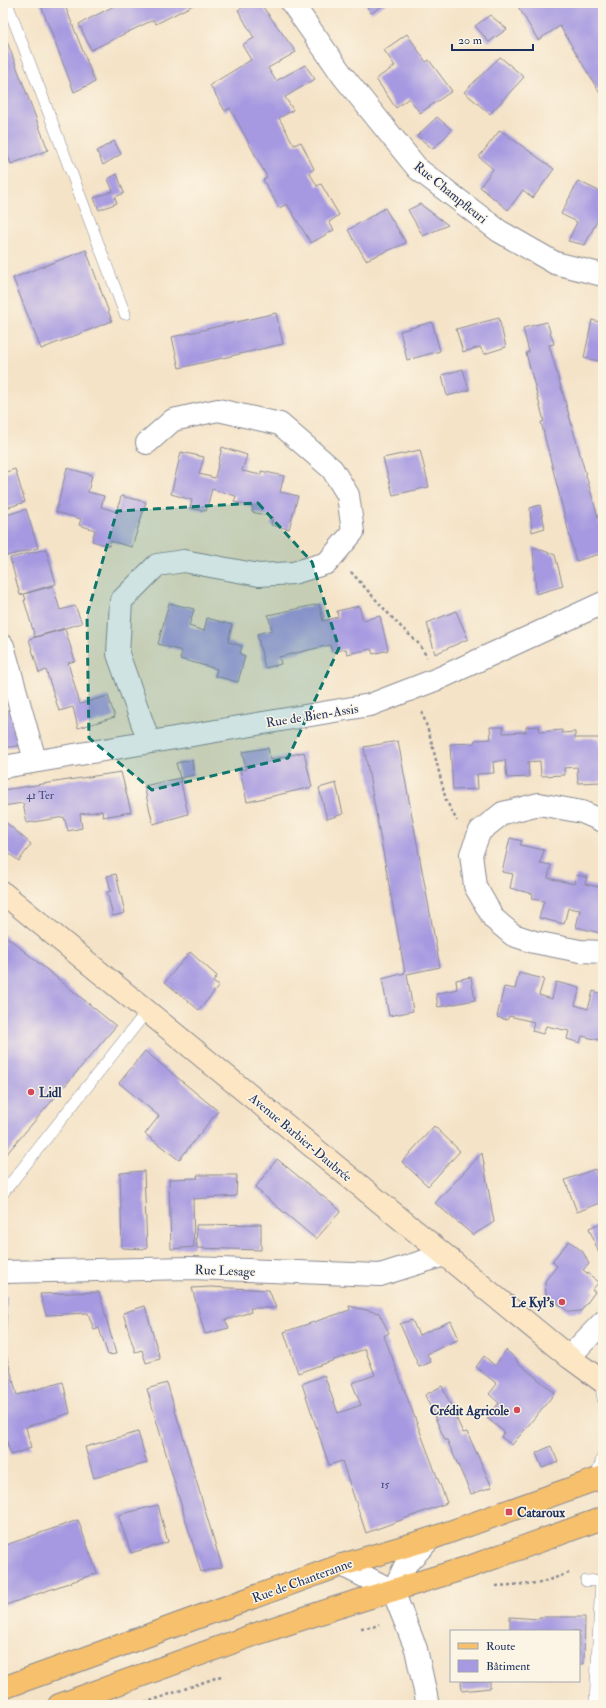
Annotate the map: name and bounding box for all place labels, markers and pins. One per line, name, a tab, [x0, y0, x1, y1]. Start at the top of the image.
place label: Lidl	[39, 1085, 62, 1101]
marker: Lidl	[26, 1087, 36, 1097]
place label: Le Kyl's	[511, 1295, 555, 1312]
marker: Le Kyl's	[557, 1297, 567, 1307]
place label: Crédit Agricole	[430, 1403, 510, 1420]
marker: Crédit Agricole	[512, 1405, 522, 1415]
place label: Cataroux	[517, 1505, 565, 1521]
marker: Cataroux	[504, 1507, 514, 1517]

